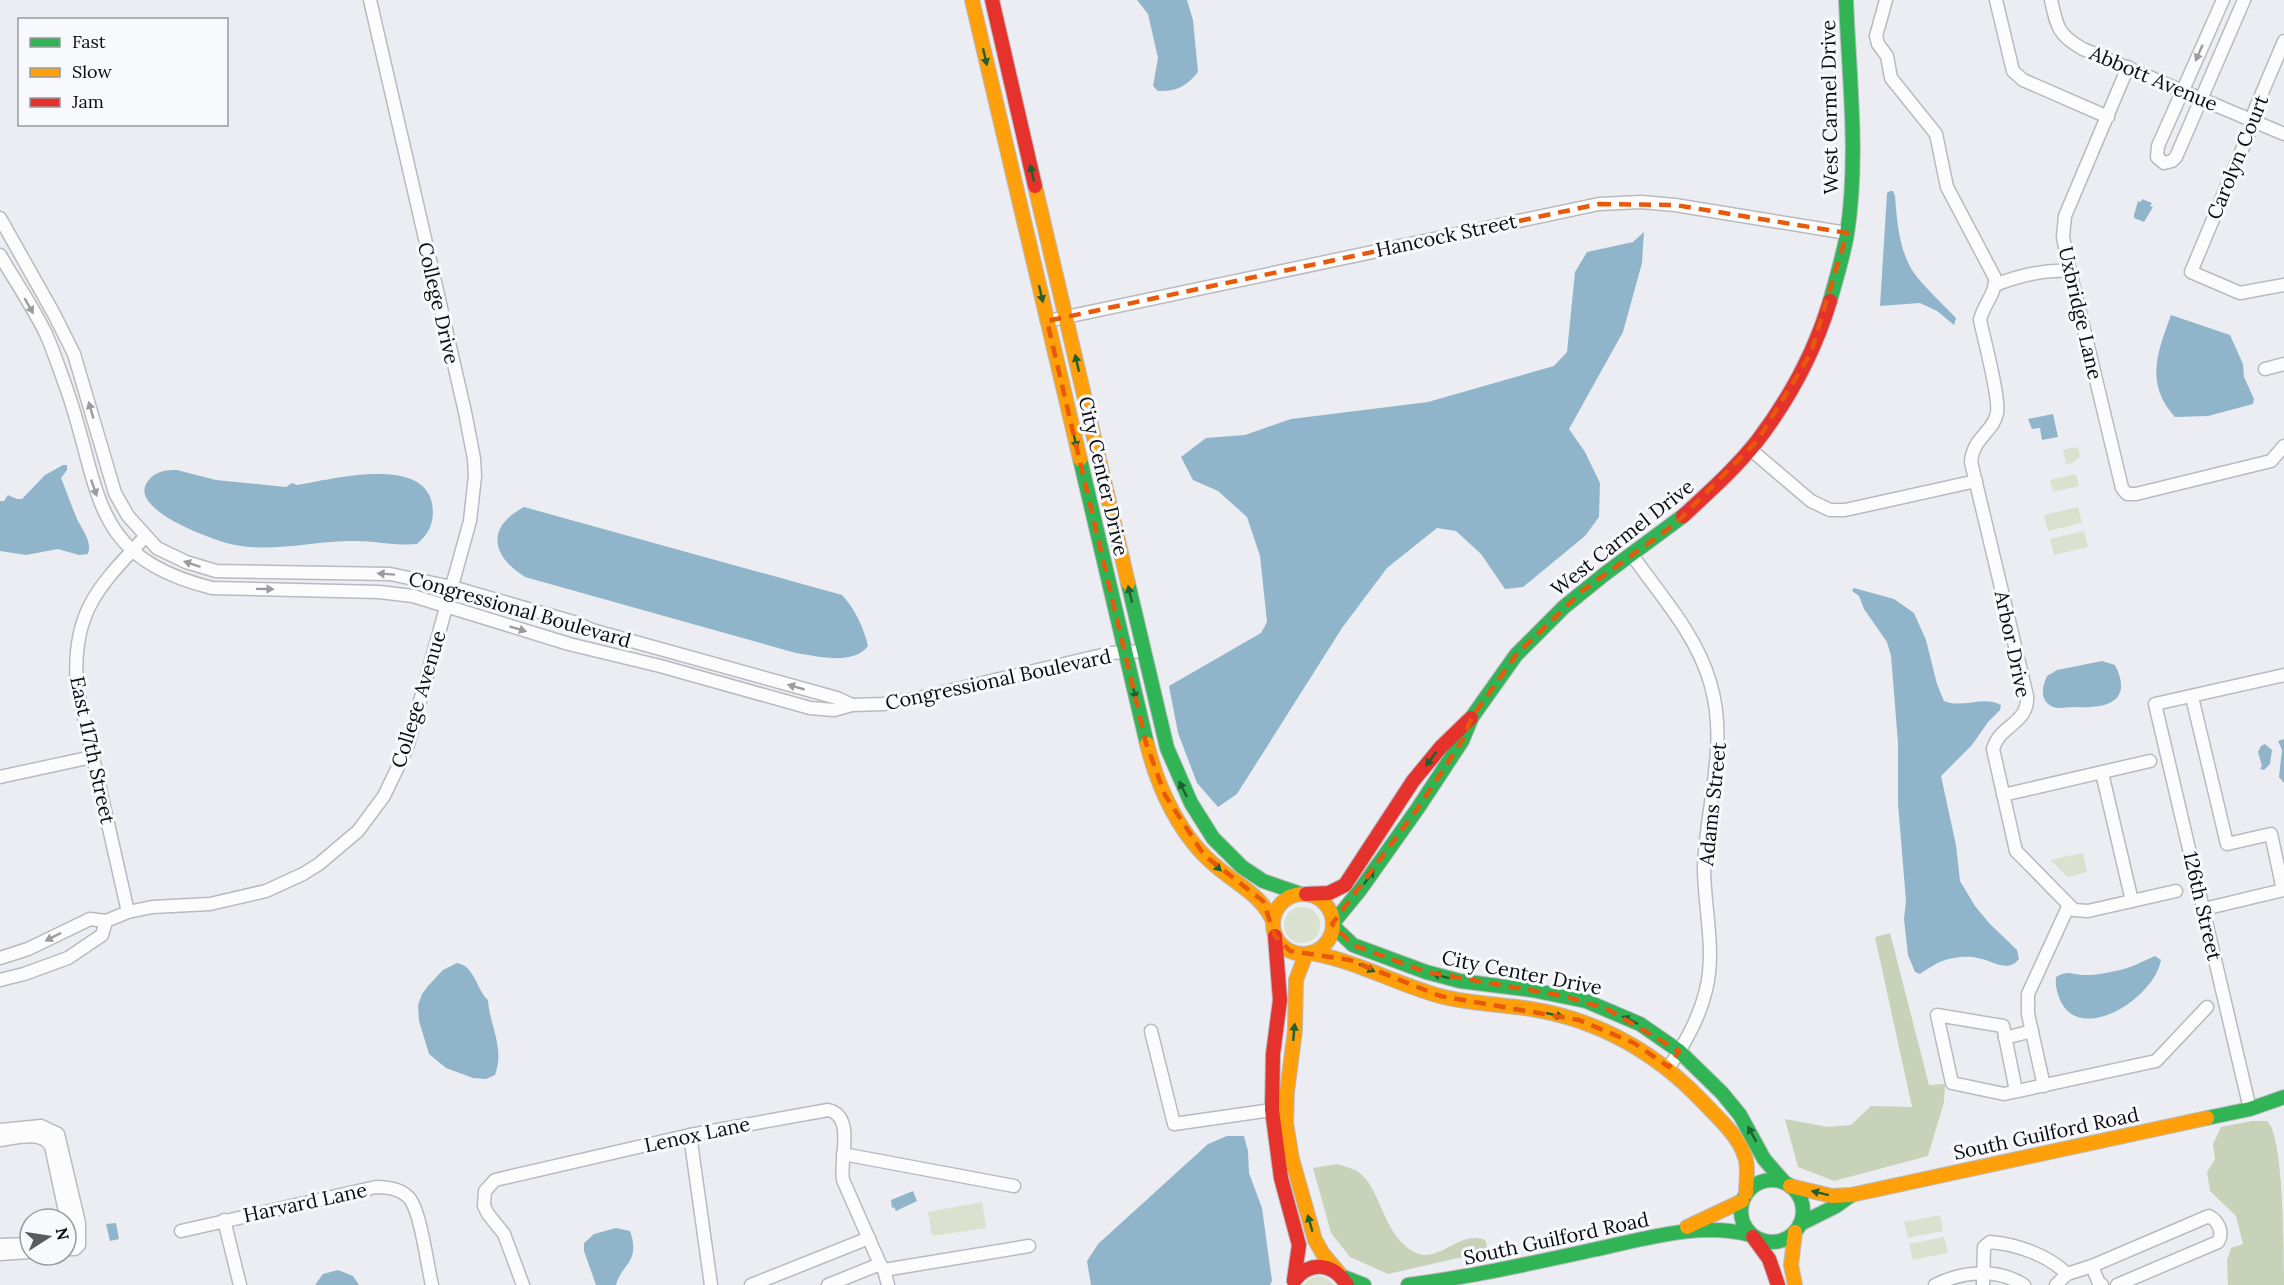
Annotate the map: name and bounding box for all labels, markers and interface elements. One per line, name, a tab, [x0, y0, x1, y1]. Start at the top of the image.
legend	[18, 18, 228, 126]
street label: West Carmel Drive	[1815, 19, 1843, 195]
text: Fast	[72, 30, 106, 53]
street label: Abbott Avenue	[2085, 39, 2222, 116]
one-way arrow	[2194, 45, 2204, 63]
one-way arrow	[981, 48, 991, 66]
text: Slow	[72, 60, 112, 83]
text: Jam	[71, 90, 104, 113]
street label: Carolyn Court	[2201, 91, 2273, 223]
one-way arrow	[1027, 164, 1036, 183]
street label: Hancock Street	[1373, 208, 1519, 262]
street label: College Drive	[413, 240, 465, 367]
street label: Uxbridge Lane	[2054, 244, 2108, 382]
one-way arrow	[1036, 285, 1046, 303]
one-way arrow	[24, 297, 34, 314]
one-way arrow	[1071, 354, 1081, 373]
street label: City Center Drive	[1074, 394, 1135, 558]
one-way arrow	[86, 401, 95, 419]
one-way arrow	[1071, 431, 1080, 450]
street label: West Carmel Drive	[1546, 473, 1699, 601]
one-way arrow	[90, 479, 100, 497]
one-way arrow	[183, 559, 201, 568]
street label: Congressional Boulevard	[406, 565, 634, 653]
one-way arrow	[376, 570, 395, 579]
one-way arrow	[256, 584, 275, 594]
one-way arrow	[1125, 585, 1135, 603]
street label: Arbor Drive	[1989, 587, 2037, 700]
one-way arrow	[509, 625, 527, 634]
street label: College Avenue	[385, 627, 451, 771]
street label: Congressional Boulevard	[883, 643, 1113, 715]
street label: East 117th Street	[65, 674, 121, 826]
one-way arrow	[787, 681, 805, 691]
one-way arrow	[1129, 682, 1139, 700]
street label: Adams Street	[1693, 741, 1731, 868]
one-way arrow	[1425, 750, 1437, 766]
one-way arrow	[1179, 780, 1188, 797]
street label: 126th Street	[2178, 849, 2228, 963]
one-way arrow	[1207, 858, 1222, 872]
one-way arrow	[1363, 870, 1375, 886]
one-way arrow	[45, 932, 62, 942]
street label: City Center Drive	[1440, 944, 1604, 1000]
one-way arrow	[1359, 963, 1376, 972]
one-way arrow	[1432, 971, 1450, 981]
one-way arrow	[1546, 1010, 1564, 1020]
one-way arrow	[1622, 1015, 1639, 1024]
one-way arrow	[1289, 1022, 1299, 1041]
street label: South Guilford Road	[1951, 1101, 2141, 1165]
street label: Lenox Lane	[642, 1111, 752, 1157]
one-way arrow	[1747, 1126, 1757, 1143]
street label: Harvard Lane	[241, 1177, 369, 1227]
one-way arrow	[1811, 1187, 1829, 1197]
street label: South Guilford Road	[1461, 1206, 1651, 1270]
north arrow	[18, 1207, 78, 1267]
one-way arrow	[1305, 1214, 1314, 1232]
text: N	[52, 1226, 74, 1242]

